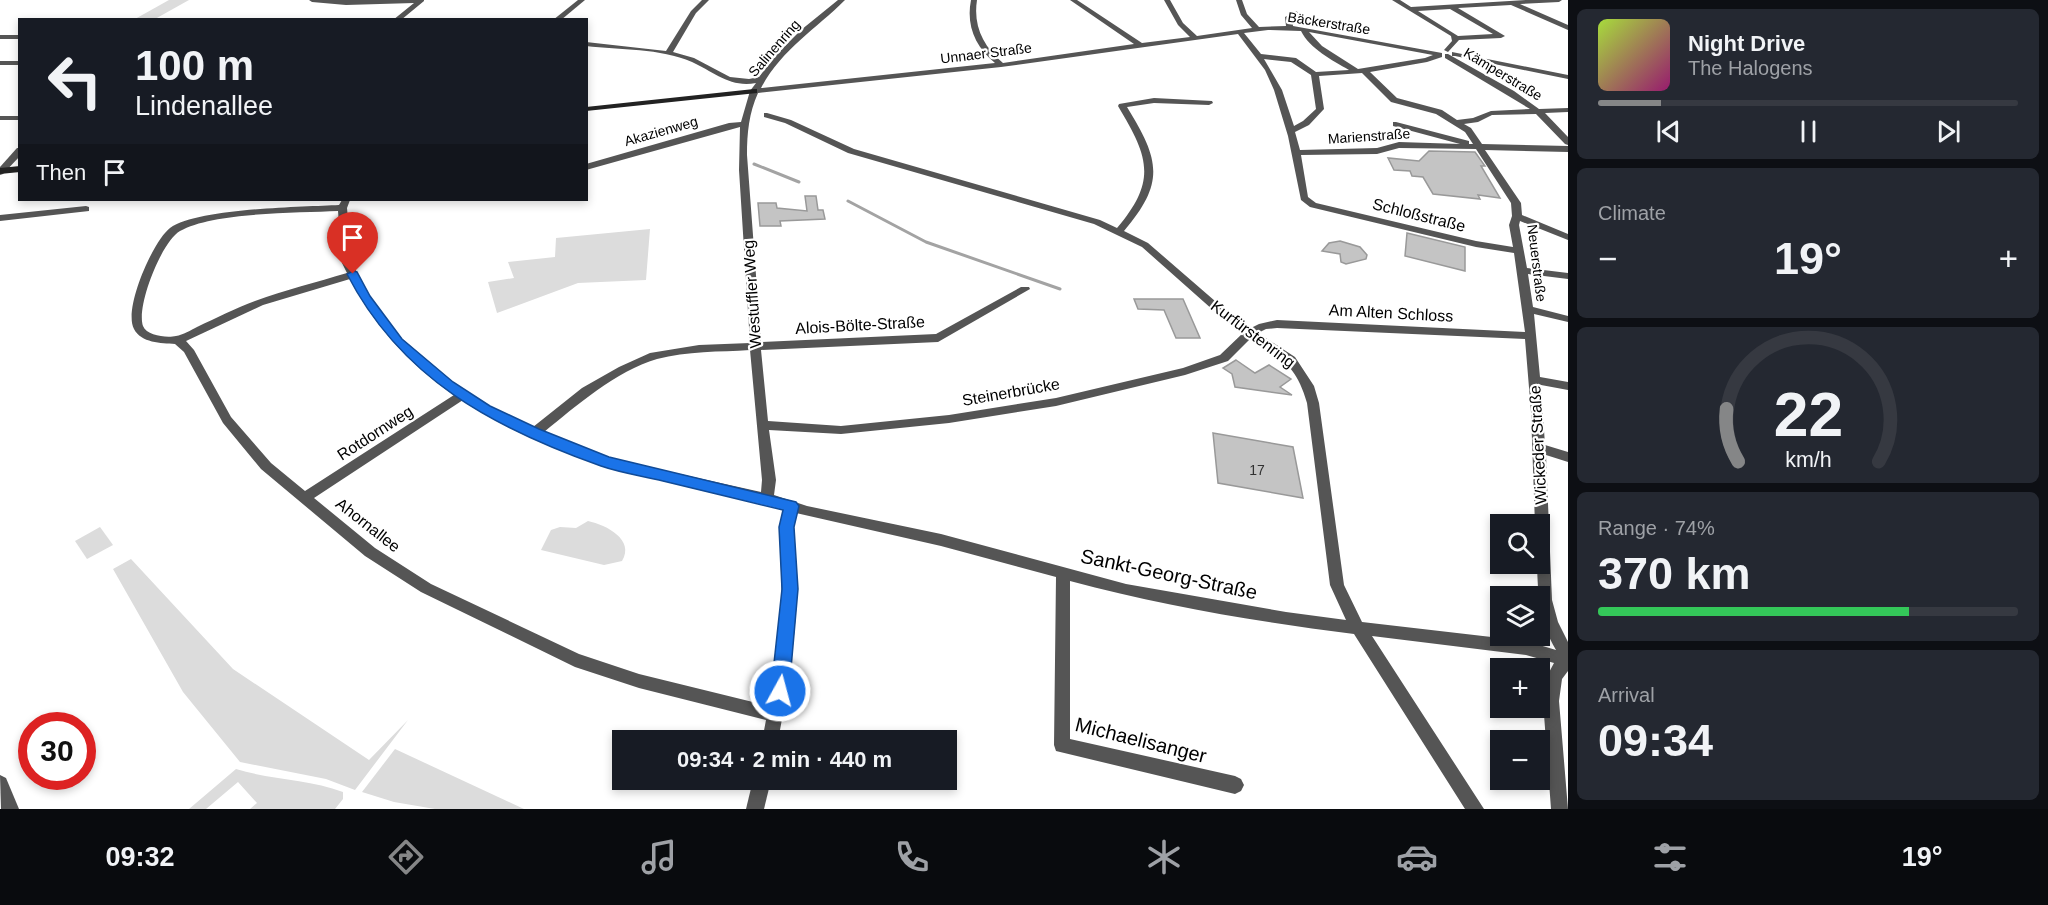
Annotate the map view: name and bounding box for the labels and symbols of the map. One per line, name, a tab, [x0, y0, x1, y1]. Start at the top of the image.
street label: Bäckerstraße	[1287, 9, 1372, 37]
street label: Salinenring	[745, 16, 803, 80]
street label: Unnaer Straße	[939, 39, 1033, 67]
street label: Kämperstraße	[1461, 44, 1545, 104]
street label: Akazienweg	[623, 113, 699, 149]
street label: Marienstraße	[1327, 125, 1411, 147]
street label: Schloßstraße	[1371, 195, 1467, 235]
pin	[327, 212, 378, 274]
street label: Neuerstraße	[1524, 223, 1550, 303]
street label: Westuffler Weg	[740, 239, 764, 349]
street label: Kurfürstenring	[1208, 297, 1298, 371]
street label: Am Alten Schloss	[1328, 301, 1454, 325]
street label: Alois-Bölte-Straße	[795, 313, 925, 337]
street label: Steinerbrücke	[961, 375, 1061, 409]
street label: Wickeder Straße	[1526, 385, 1550, 505]
street label: Rotdornweg	[334, 402, 416, 464]
house number: 17	[1249, 462, 1265, 478]
street label: Ahornallee	[333, 495, 403, 555]
street label: Sankt-Georg-Straße	[1079, 545, 1259, 603]
position arrow	[748, 659, 812, 723]
speed limit sign: 30	[18, 712, 96, 790]
street label: Michaelisanger	[1073, 713, 1209, 767]

